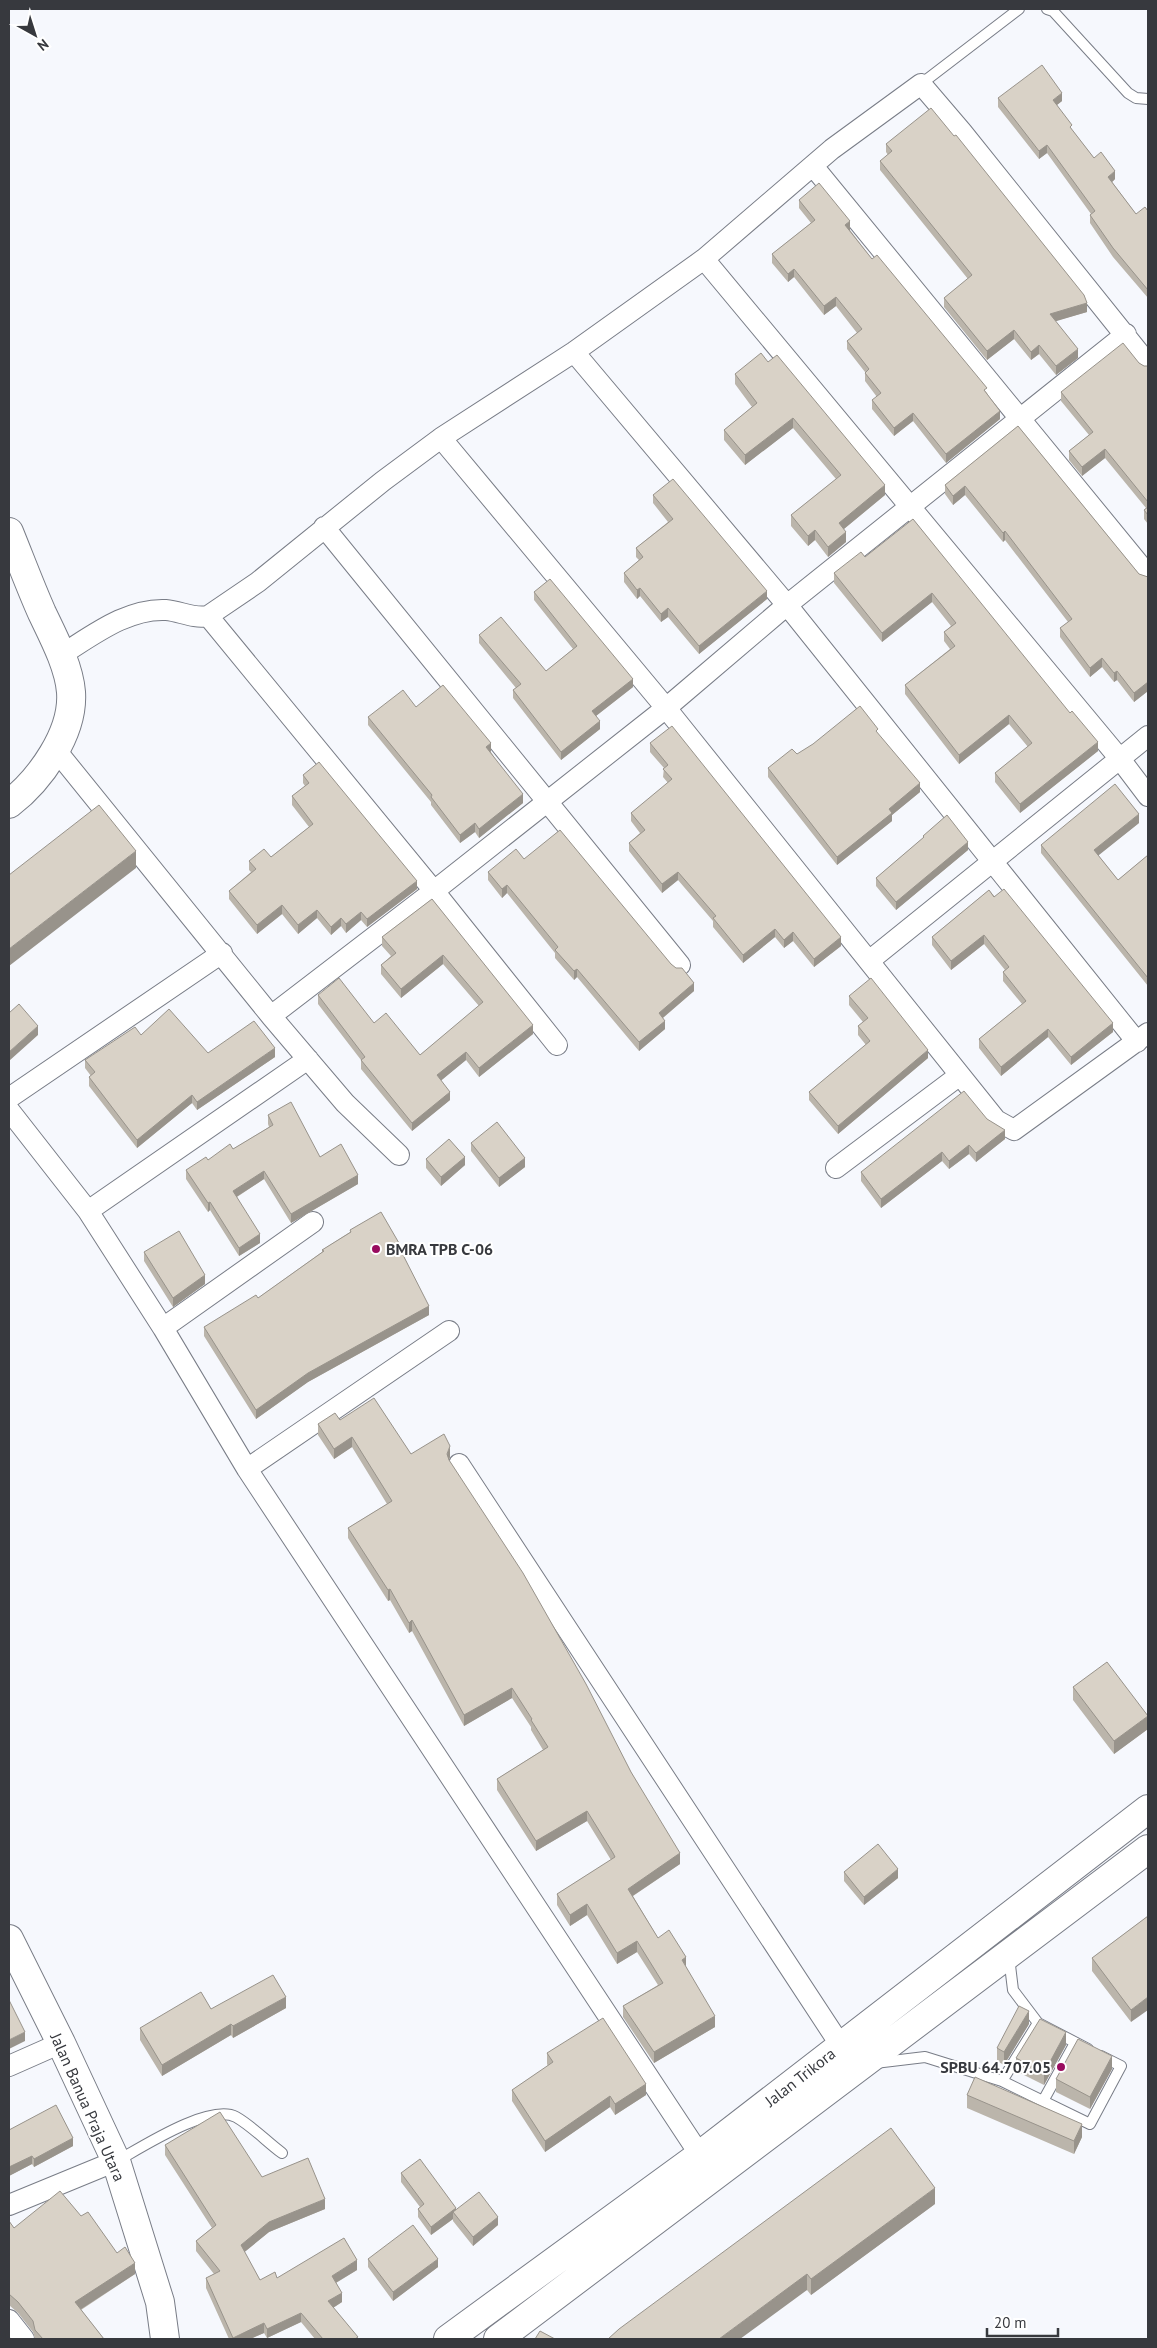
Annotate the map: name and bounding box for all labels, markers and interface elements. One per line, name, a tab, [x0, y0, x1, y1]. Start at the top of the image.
north arrow	[10, 10, 60, 60]
text: N	[34, 35, 52, 55]
place label: BMRA TPB C-06	[386, 1239, 493, 1259]
marker: BMRA TPB C-06	[370, 1243, 382, 1255]
street label: Jalan Banua Praja Utara	[46, 2029, 130, 2184]
street label: Jalan Trikora	[760, 2043, 839, 2111]
place label: SPBU 64.707.05	[940, 2057, 1051, 2077]
marker: SPBU 64.707.05	[1055, 2061, 1067, 2073]
scale bar	[987, 2306, 1058, 2338]
text: 20 m	[994, 2313, 1027, 2332]

